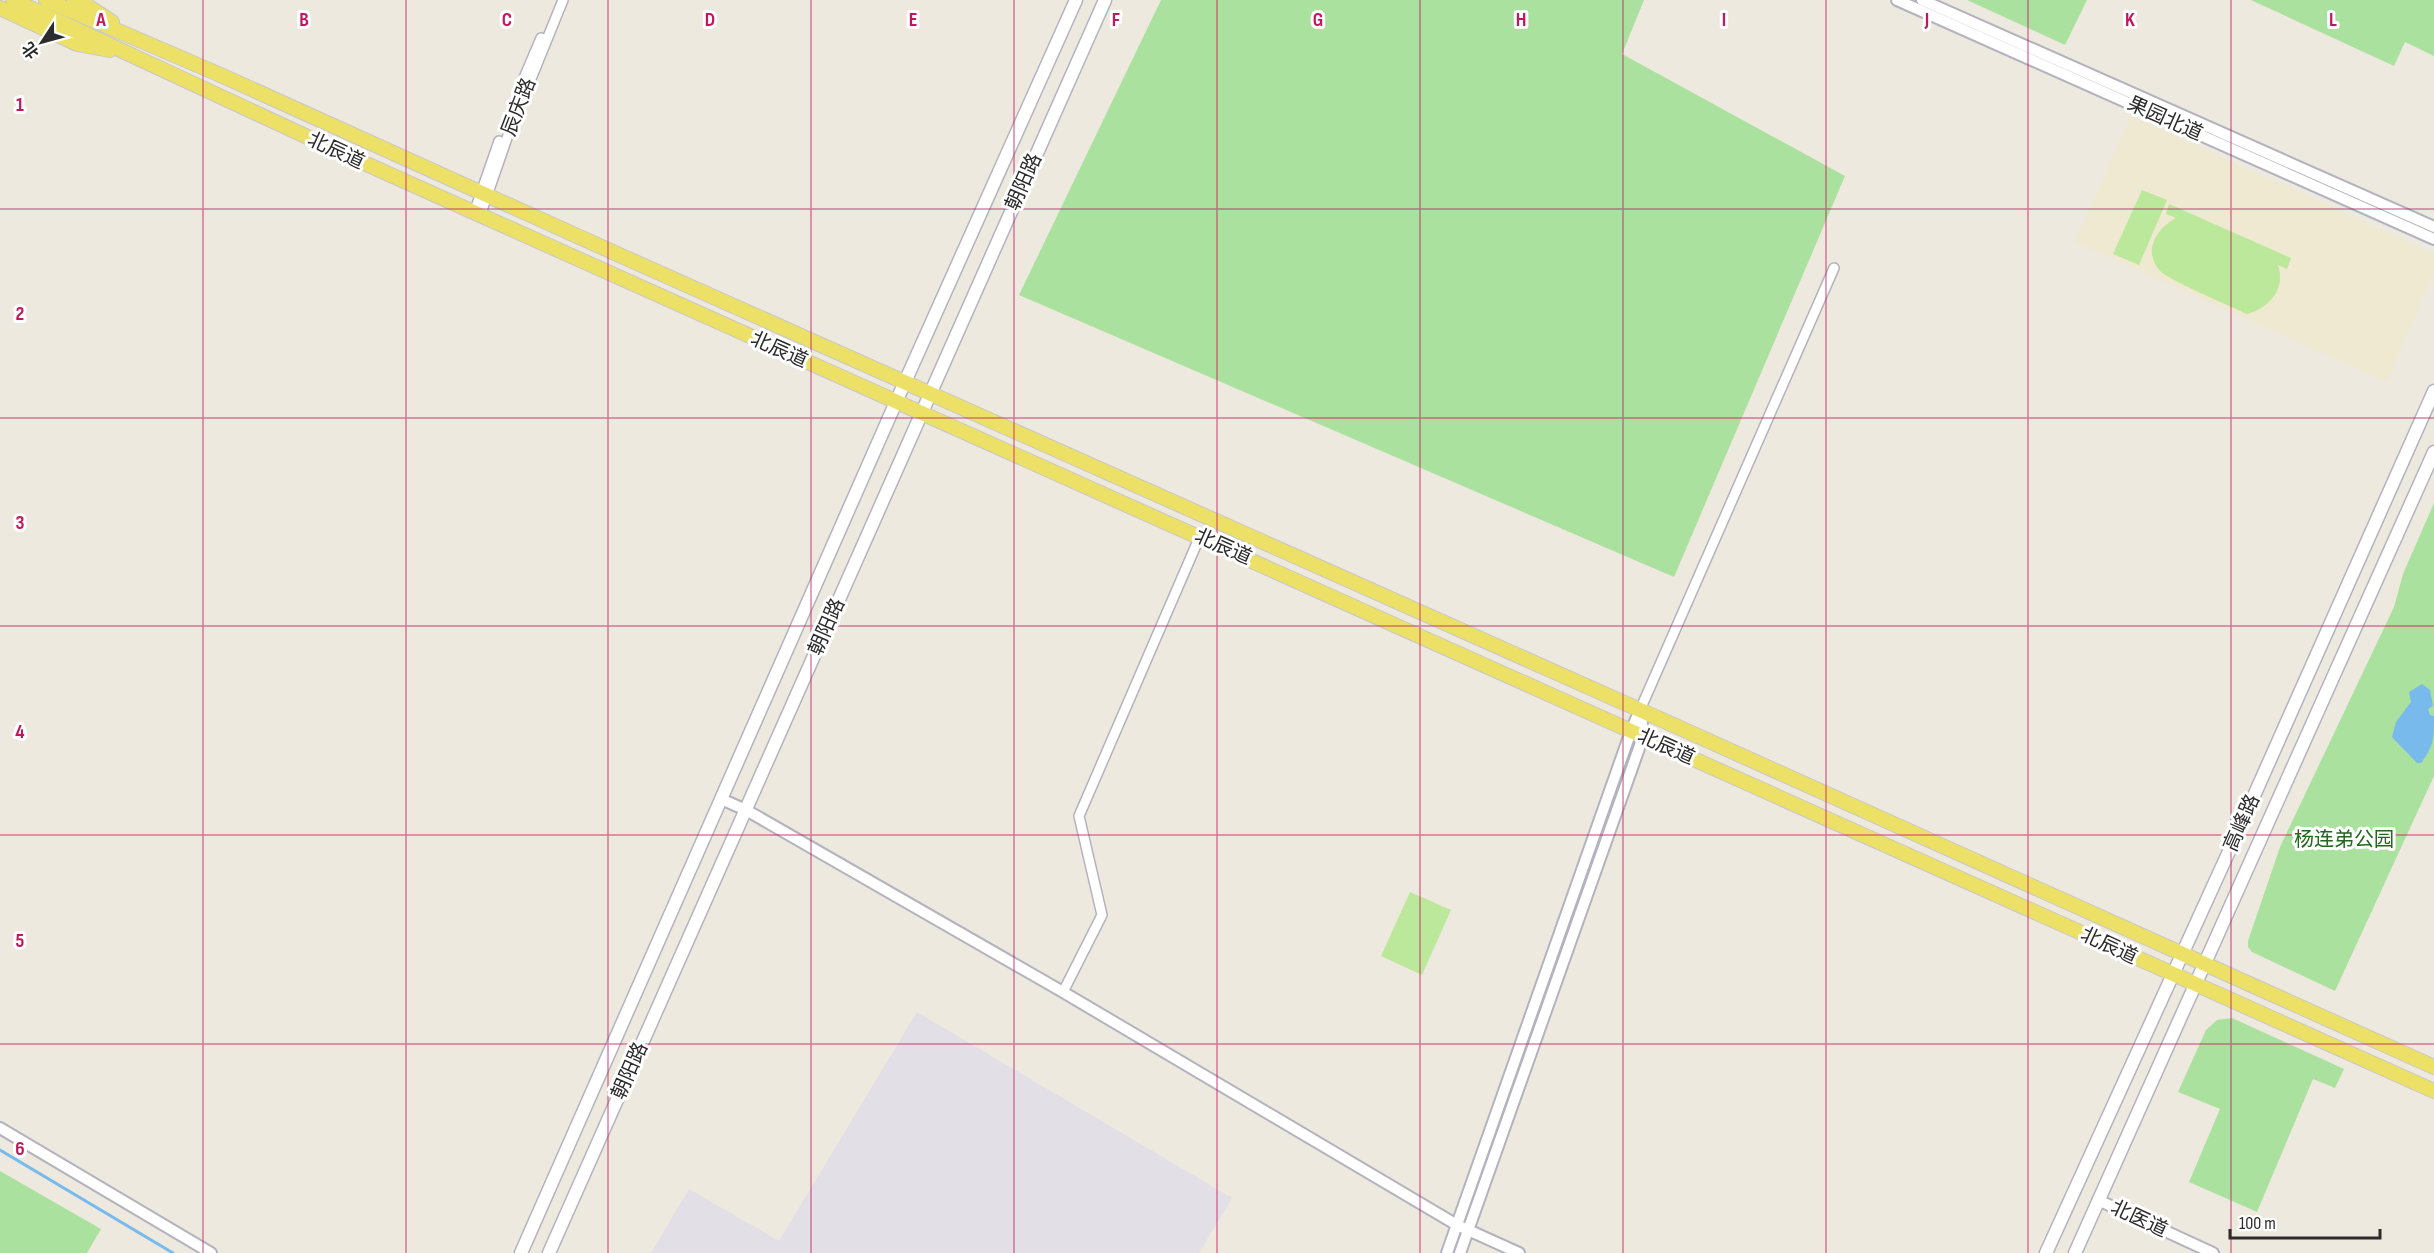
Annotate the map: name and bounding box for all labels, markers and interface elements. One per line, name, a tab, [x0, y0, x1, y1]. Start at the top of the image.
text: A	[95, 8, 106, 32]
text: B	[299, 8, 309, 32]
text: C	[502, 8, 512, 32]
text: D	[705, 8, 715, 32]
text: E	[909, 8, 917, 32]
text: F	[1112, 8, 1120, 32]
text: G	[1313, 8, 1323, 32]
text: H	[1516, 8, 1526, 32]
text: I	[1722, 8, 1726, 32]
text: J	[1924, 8, 1929, 32]
text: K	[2125, 8, 2135, 32]
text: L	[2329, 8, 2337, 32]
north arrow	[12, 12, 72, 72]
text: 北	[19, 38, 43, 62]
street label: 辰庆路	[497, 75, 541, 139]
street label: 果园北道	[2124, 92, 2206, 146]
text: 1	[16, 93, 24, 117]
street label: 北辰道	[304, 127, 368, 175]
street label: 朝阳路	[1001, 150, 1047, 214]
text: 2	[16, 302, 24, 326]
street label: 北辰道	[747, 327, 811, 373]
text: 3	[16, 511, 25, 535]
street label: 北辰道	[1191, 524, 1255, 570]
street label: 朝阳路	[804, 595, 850, 659]
text: 4	[15, 720, 25, 744]
street label: 北辰道	[1634, 724, 1698, 770]
street label: 高峰路	[2219, 791, 2265, 855]
park label: 杨连弟公园	[2294, 828, 2394, 852]
street label: 北辰道	[2077, 922, 2141, 970]
text: 5	[16, 929, 25, 953]
street label: 朝阳路	[607, 1039, 653, 1103]
text: 6	[15, 1137, 25, 1161]
street label: 北医道	[2107, 1195, 2171, 1243]
scale bar	[2230, 1202, 2380, 1240]
text: 100 m	[2239, 1213, 2276, 1234]

